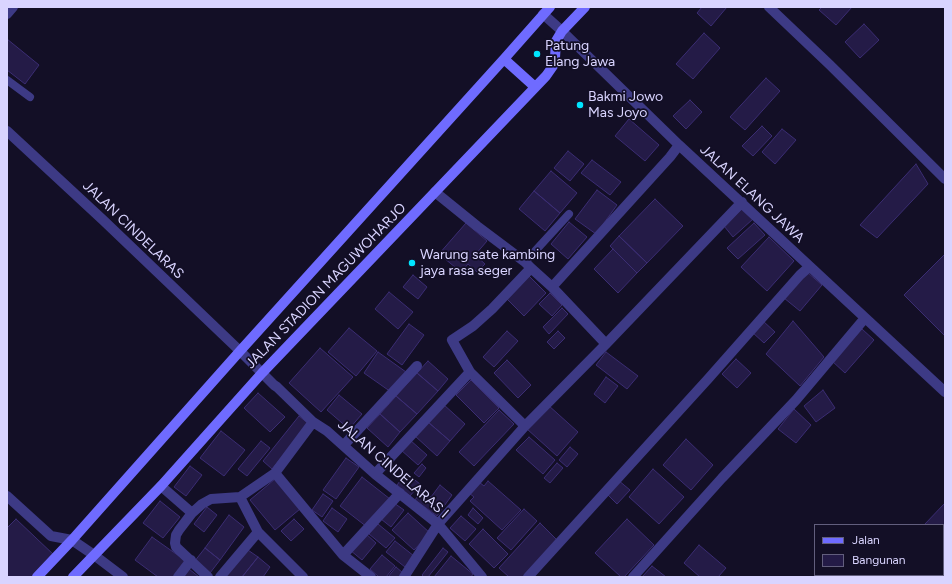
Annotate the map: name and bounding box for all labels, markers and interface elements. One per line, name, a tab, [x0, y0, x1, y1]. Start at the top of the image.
place label: Patung Elang Jawa	[545, 38, 615, 70]
marker: Patung Elang Jawa	[532, 49, 542, 59]
place label: Bakmi Jowo Mas Joyo	[588, 89, 663, 122]
marker: Bakmi Jowo Mas Joyo	[575, 100, 585, 110]
street label: JALAN ELANG JAWA	[696, 141, 808, 247]
street label: JALAN CINDELARAS	[79, 177, 187, 283]
street label: JALAN STADION MAGUWOHARJO	[242, 200, 410, 372]
place label: Warung sate kambing jaya rasa seger	[420, 247, 555, 280]
marker: Warung sate kambing jaya rasa seger	[407, 258, 417, 268]
street label: JALAN CINDELARAS I	[334, 416, 452, 522]
legend	[814, 524, 944, 576]
text: Jalan	[852, 533, 880, 547]
text: Bangunan	[852, 553, 905, 567]

